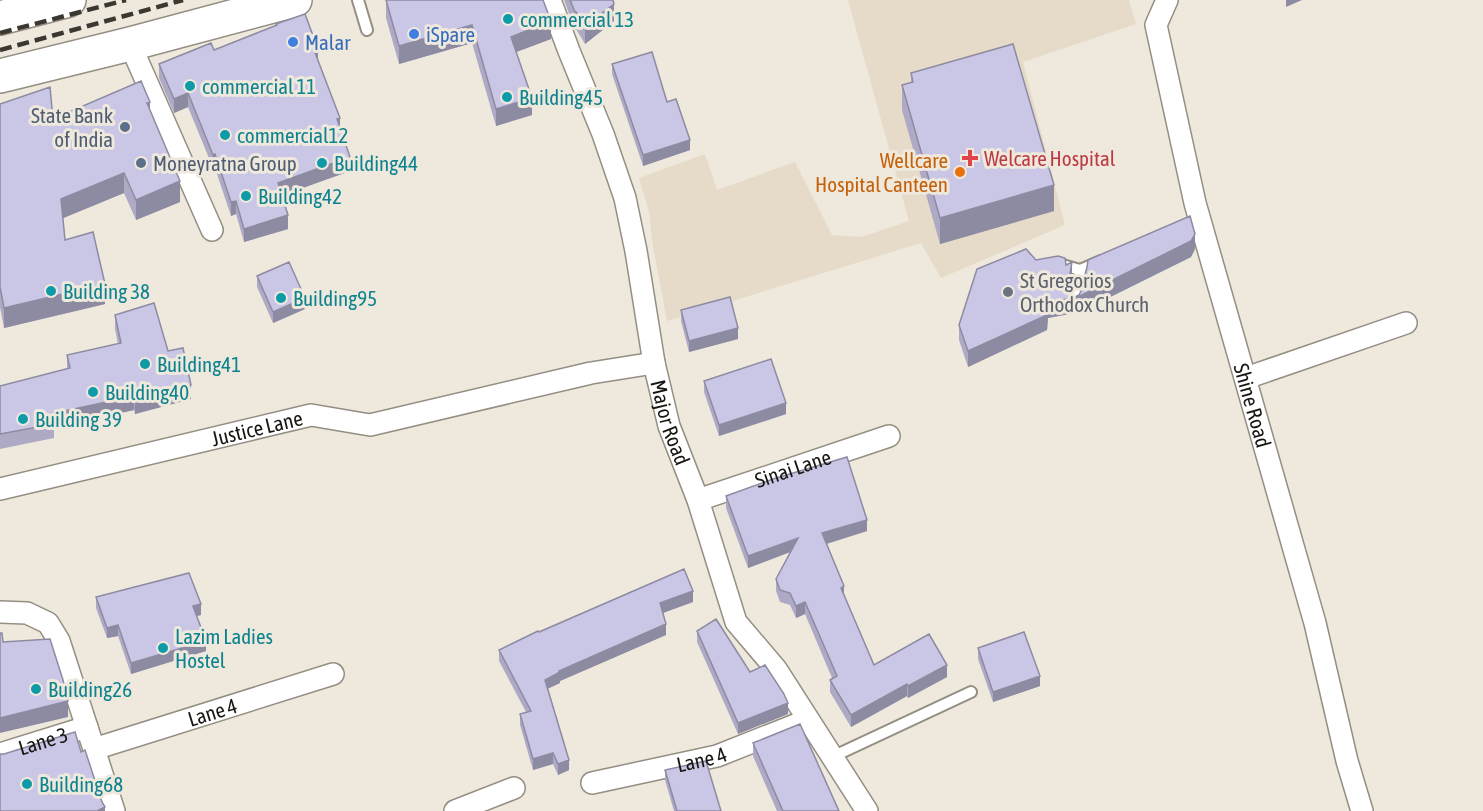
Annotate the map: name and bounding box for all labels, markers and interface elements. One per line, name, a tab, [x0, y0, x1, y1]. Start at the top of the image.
place label: commercial 13	[520, 7, 634, 31]
marker: commercial 13	[501, 12, 515, 26]
place label: iSpare	[426, 22, 475, 46]
marker: iSpare	[407, 27, 421, 41]
place label: Malar	[305, 30, 351, 54]
marker: Malar	[286, 35, 300, 49]
place label: commercial 11	[202, 74, 316, 98]
marker: commercial 11	[183, 79, 197, 93]
place label: Building45	[519, 85, 603, 109]
marker: Building45	[500, 90, 514, 104]
place label: State Bank of India	[31, 103, 113, 151]
marker: State Bank of India	[118, 120, 132, 134]
place label: commercial12	[237, 123, 348, 147]
marker: commercial12	[218, 128, 232, 142]
place label: Welcare Hospital	[984, 146, 1116, 170]
place label: Wellcare Hospital Canteen	[815, 148, 948, 196]
marker: Welcare Hospital	[961, 149, 979, 167]
place label: Moneyratna Group	[153, 151, 297, 175]
place label: Building44	[334, 151, 418, 175]
marker: Moneyratna Group	[134, 156, 148, 170]
marker: Building44	[315, 156, 329, 170]
marker: Wellcare Hospital Canteen	[953, 165, 967, 179]
place label: Building42	[258, 184, 342, 208]
marker: Building42	[239, 189, 253, 203]
place label: St Gregorios Orthodox Church	[1020, 268, 1149, 316]
place label: Building 38	[63, 279, 150, 303]
marker: Building 38	[44, 284, 58, 298]
marker: St Gregorios Orthodox Church	[1001, 285, 1015, 299]
place label: Building95	[293, 286, 377, 310]
marker: Building95	[274, 291, 288, 305]
place label: Building41	[157, 352, 241, 376]
marker: Building41	[138, 357, 152, 371]
street label: Shine Road	[1229, 360, 1276, 450]
street label: Major Road	[646, 377, 695, 468]
place label: Building40	[105, 380, 189, 404]
marker: Building40	[86, 385, 100, 399]
street label: Justice Lane	[209, 405, 305, 450]
place label: Building 39	[35, 407, 122, 431]
marker: Building 39	[16, 412, 30, 426]
street label: Sinai Lane	[752, 444, 834, 492]
place label: Lazim Ladies Hostel	[175, 624, 273, 672]
marker: Lazim Ladies Hostel	[156, 641, 170, 655]
place label: Building26	[48, 677, 132, 701]
marker: Building26	[29, 682, 43, 696]
street label: Lane 4	[185, 693, 240, 731]
street label: Lane 3	[15, 722, 71, 760]
street label: Lane 4	[674, 741, 730, 776]
place label: Building68	[39, 772, 123, 796]
marker: Building68	[20, 777, 34, 791]

